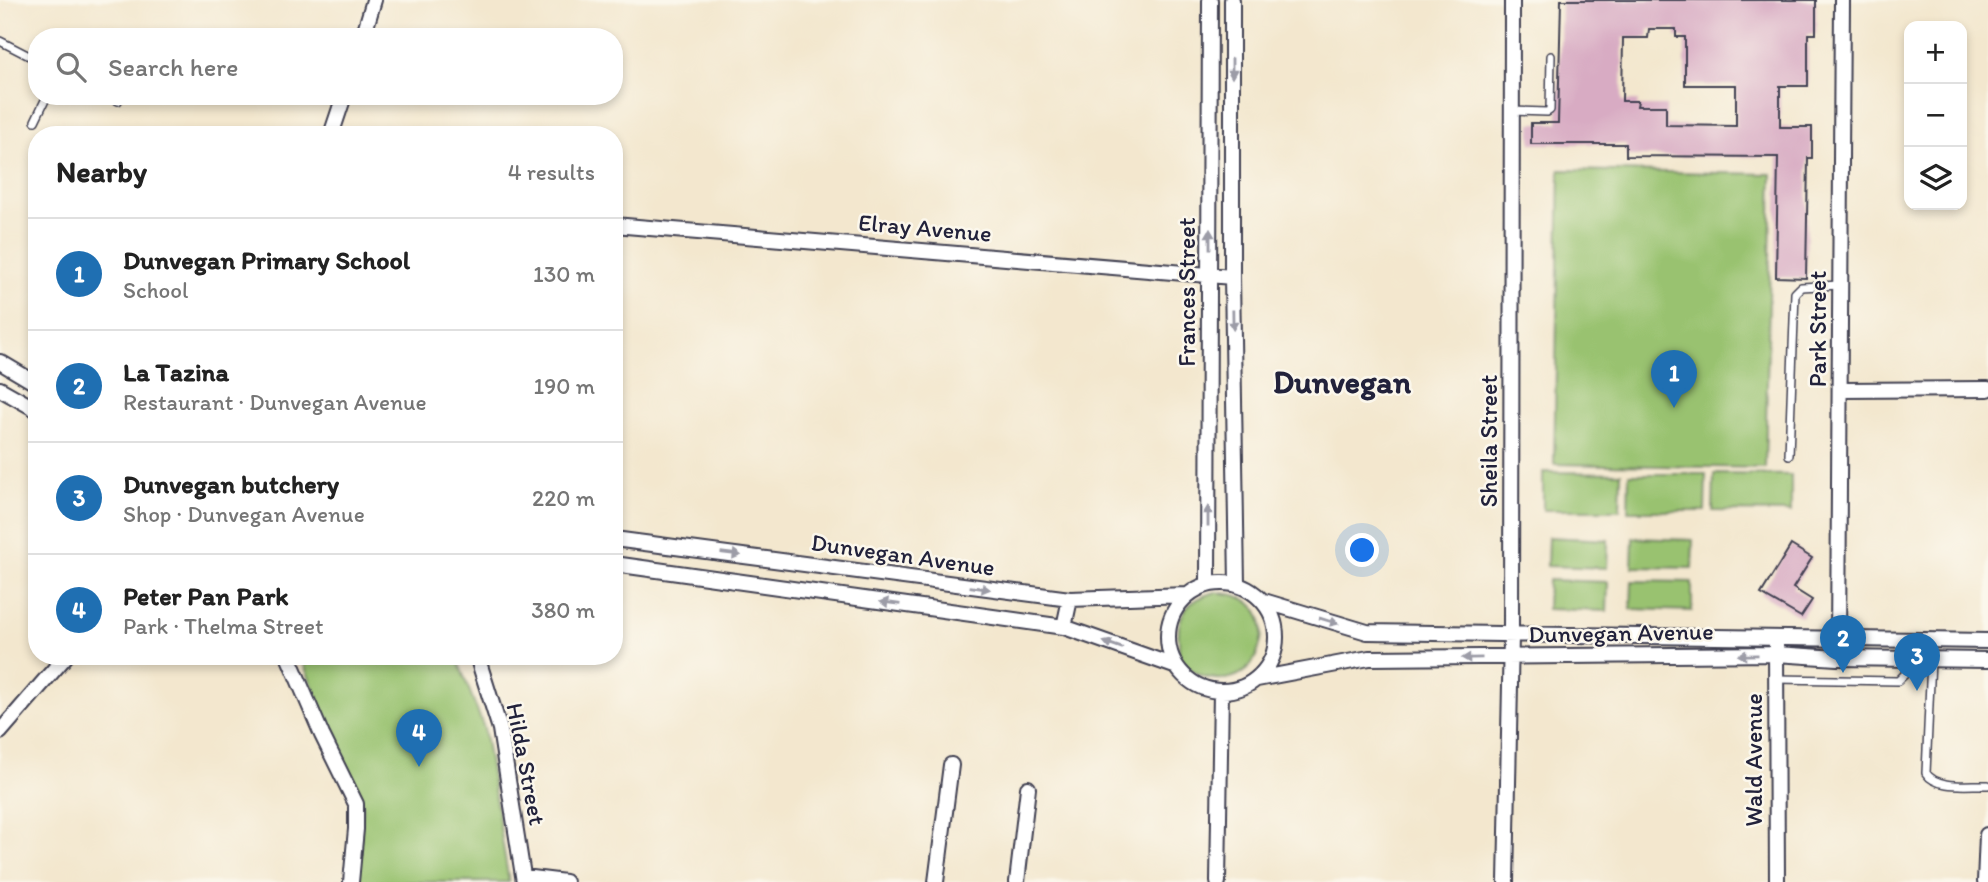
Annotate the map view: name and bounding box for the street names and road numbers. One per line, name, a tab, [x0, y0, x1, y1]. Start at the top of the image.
street label: Elray Avenue	[857, 207, 993, 248]
street label: Frances Street	[1172, 217, 1201, 367]
street label: Park Street	[1803, 271, 1832, 387]
street label: Sheila Street	[1474, 375, 1503, 507]
street label: Dunvegan Avenue	[809, 527, 997, 582]
street label: Dunvegan Avenue	[1528, 616, 1714, 649]
street label: Wald Avenue	[1739, 693, 1768, 827]
street label: Hilda Street	[500, 700, 553, 827]

